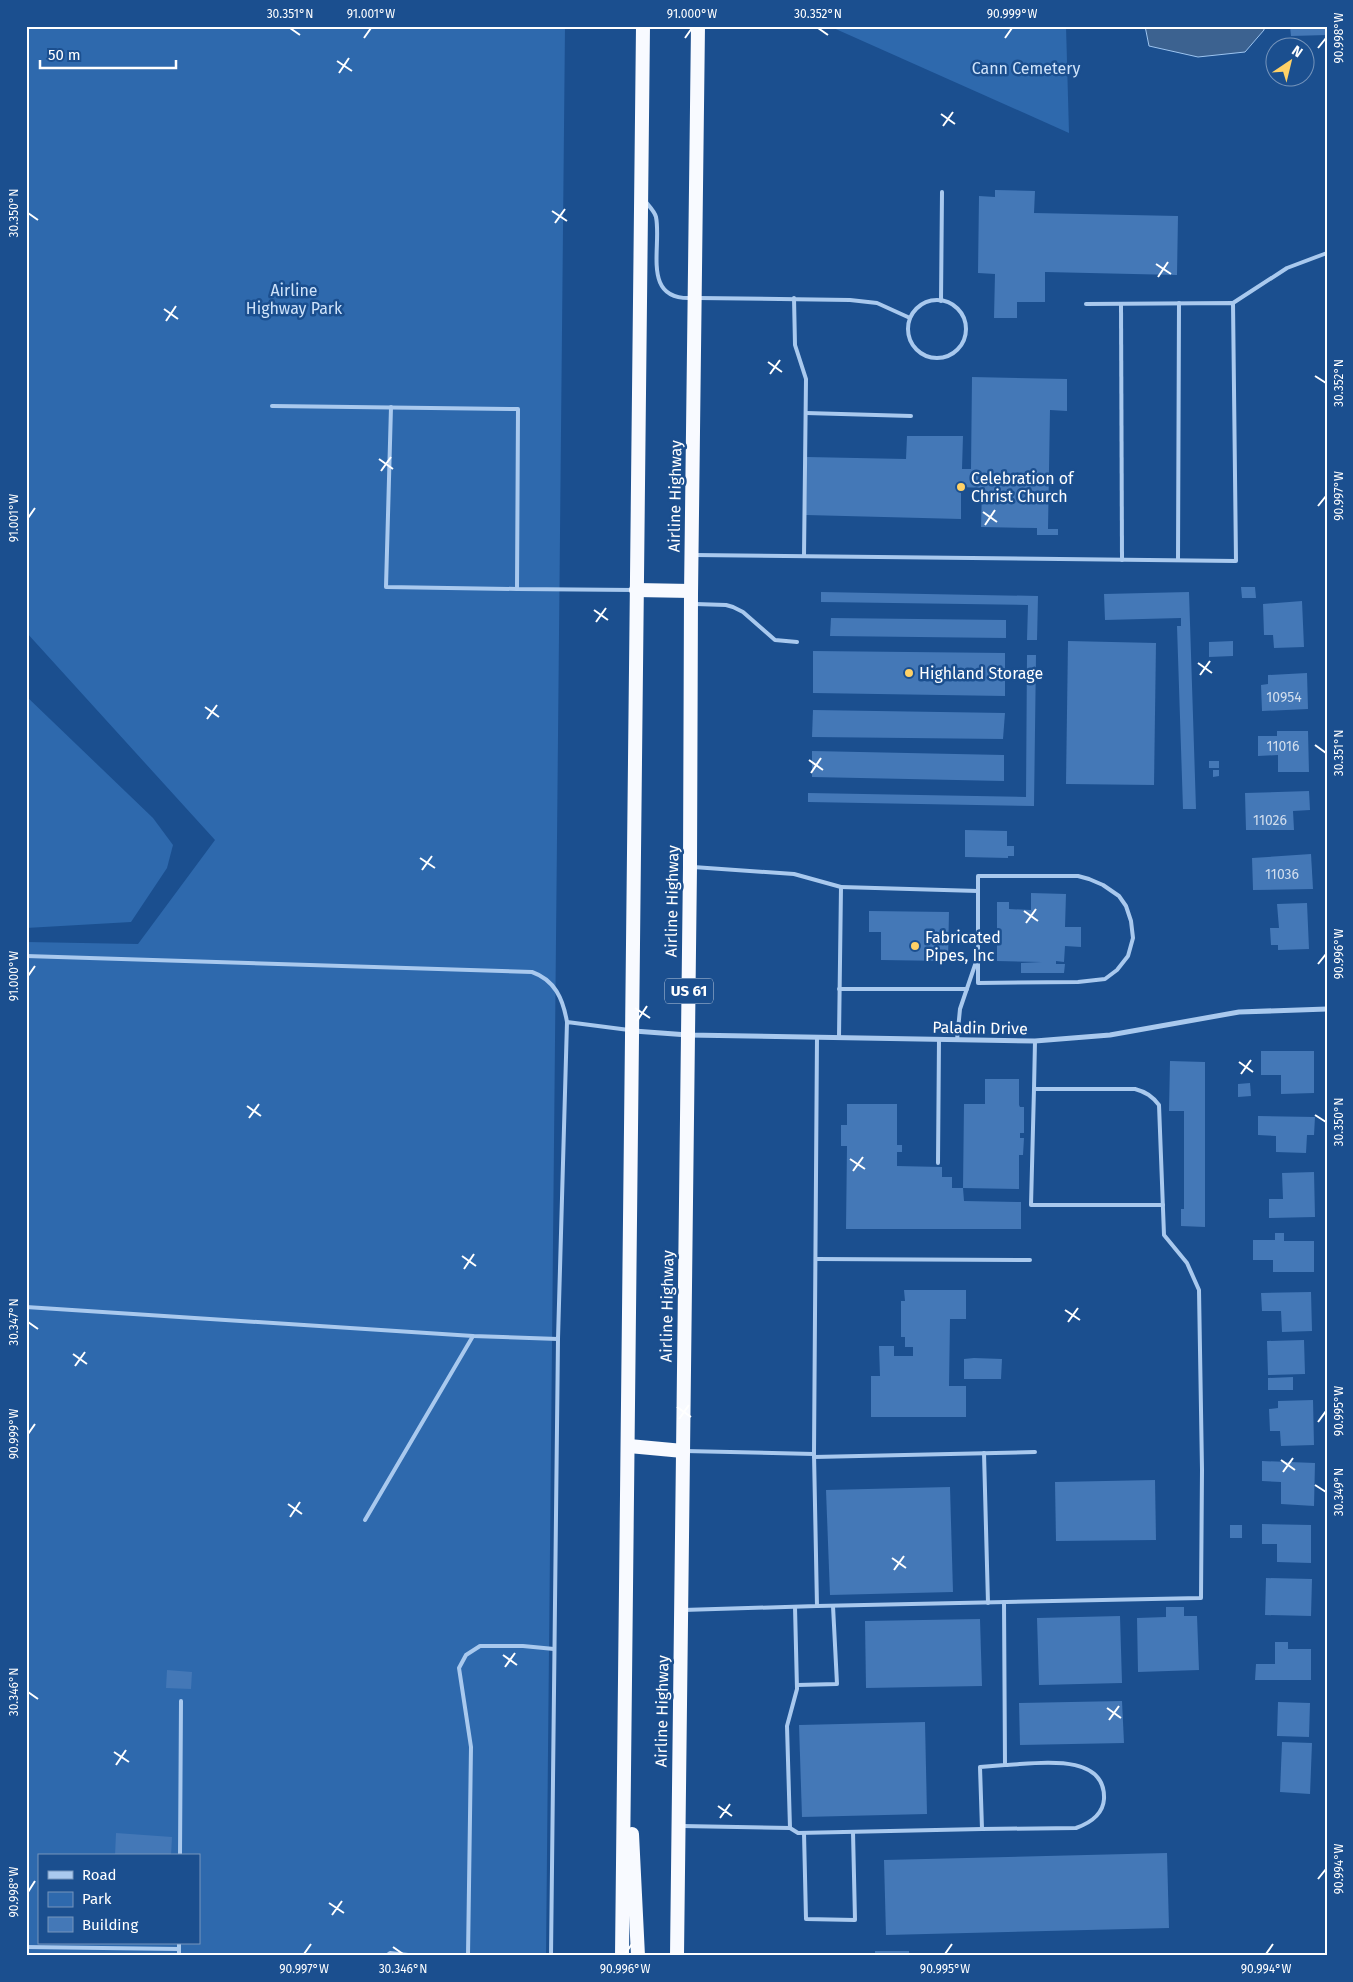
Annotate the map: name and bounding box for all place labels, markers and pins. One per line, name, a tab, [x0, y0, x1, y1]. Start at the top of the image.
place label: Celebration of Christ Church	[971, 469, 1075, 506]
marker: Celebration of Christ Church	[955, 481, 967, 493]
place label: Highland Storage	[919, 664, 1043, 683]
marker: Highland Storage	[903, 667, 915, 679]
place label: Fabricated Pipes, Inc	[925, 928, 1001, 965]
marker: Fabricated Pipes, Inc	[909, 940, 921, 952]

